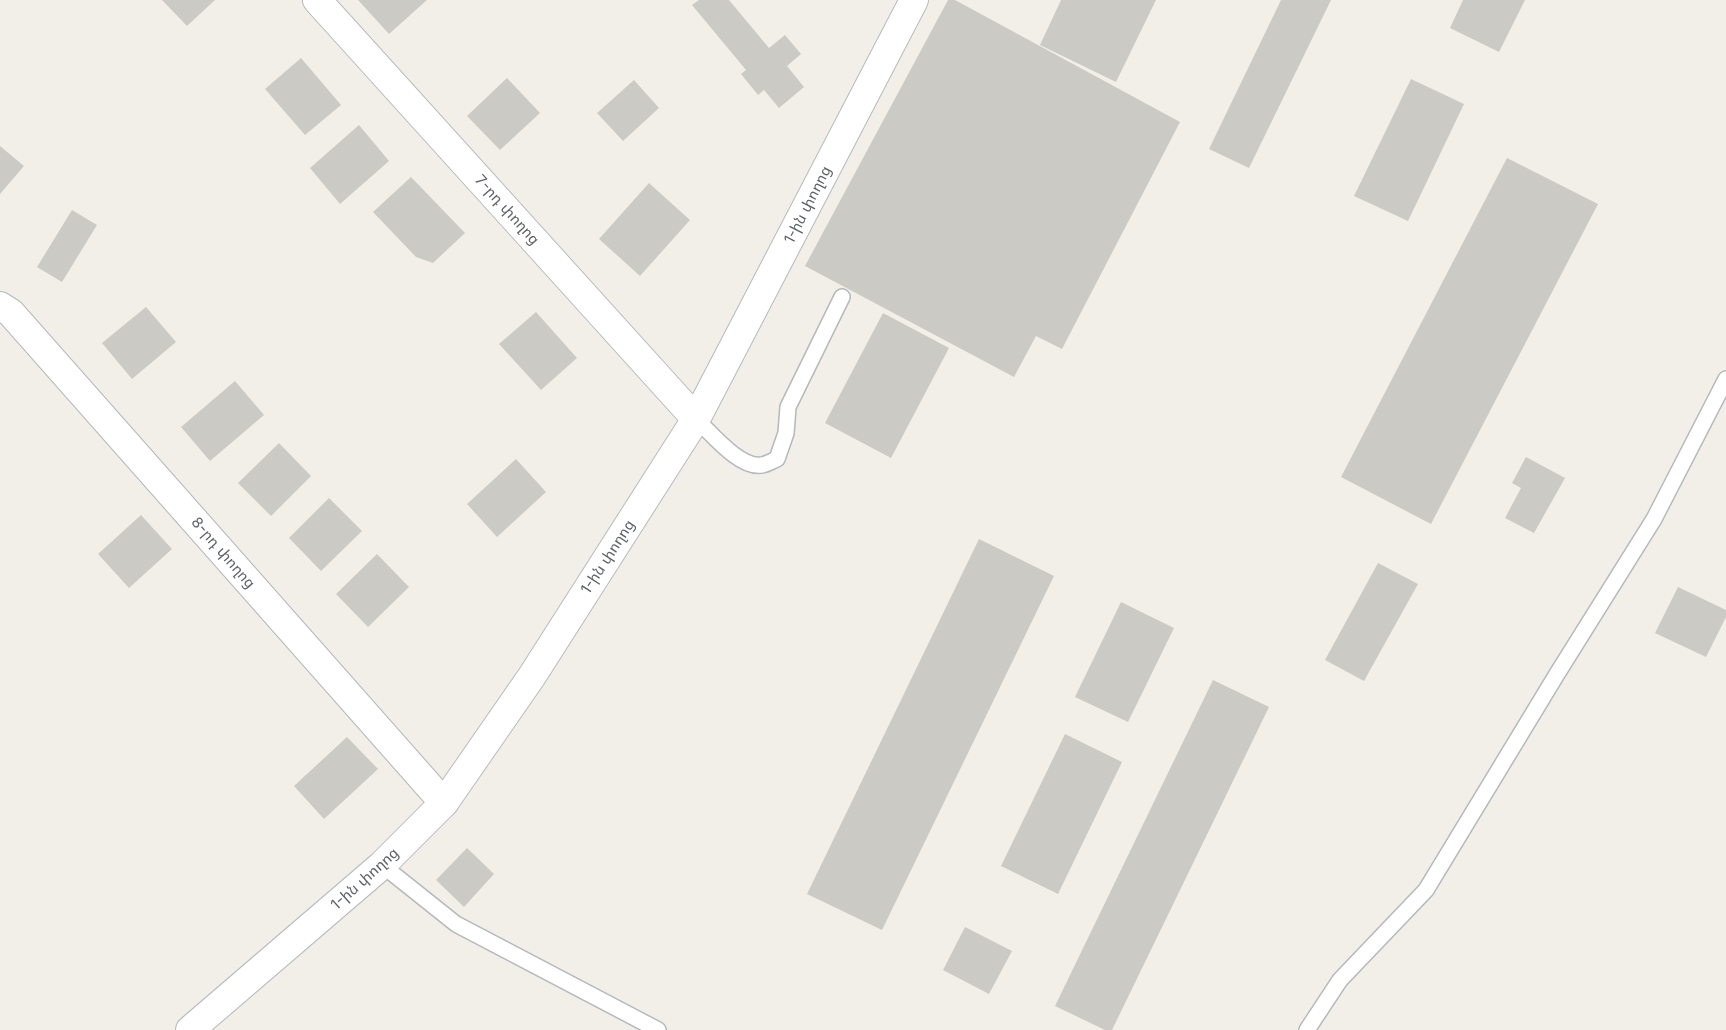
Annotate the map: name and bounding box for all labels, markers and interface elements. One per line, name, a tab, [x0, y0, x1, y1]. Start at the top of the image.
street label: 1-ին փողոց	[781, 163, 835, 247]
street label: 7-րդ փողոց	[471, 171, 543, 249]
street label: 8-րդ փողոց	[187, 514, 259, 592]
street label: 1-ին փողոց	[577, 517, 639, 597]
street label: 1-ին փողոց	[328, 844, 402, 914]

